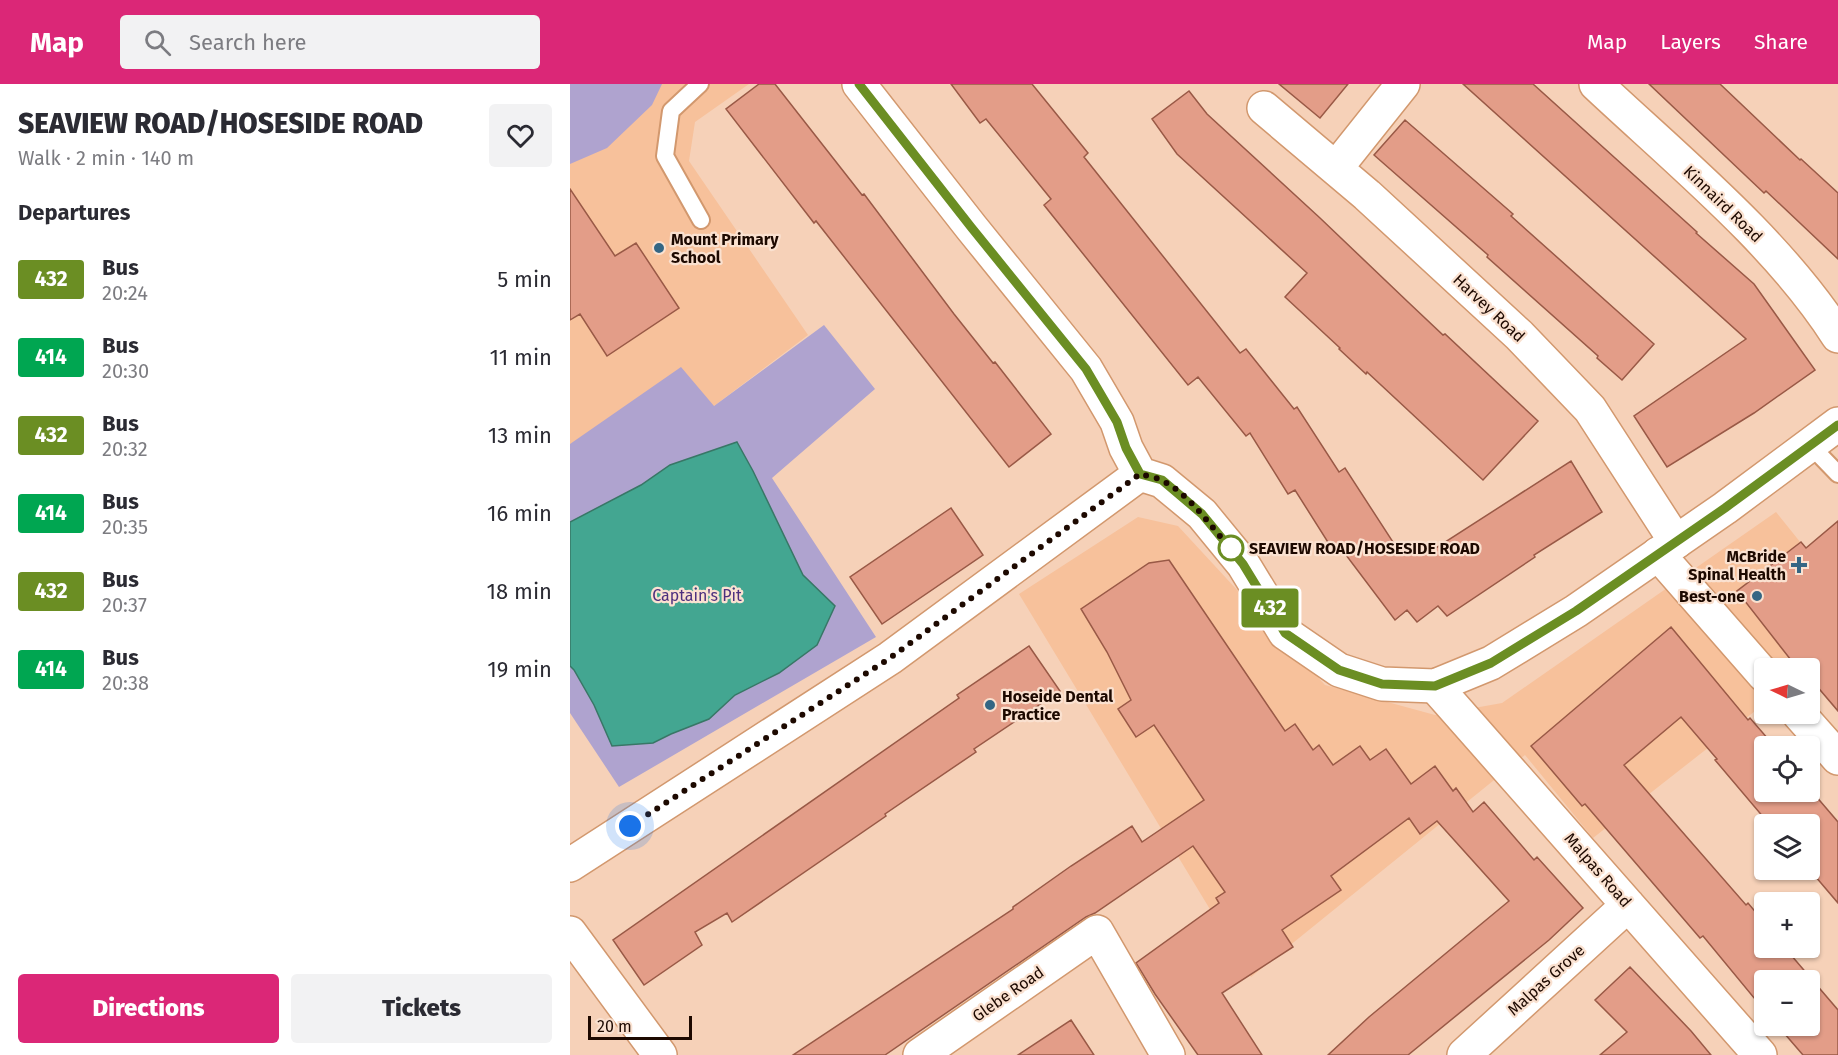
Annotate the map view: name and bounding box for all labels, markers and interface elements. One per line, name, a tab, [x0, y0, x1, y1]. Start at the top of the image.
search box	[120, 15, 540, 69]
text: Map	[30, 26, 84, 59]
icon: search	[141, 26, 174, 59]
text: Search here	[189, 29, 307, 56]
text: Map	[1587, 29, 1627, 55]
text: Layers	[1660, 29, 1721, 55]
text: Share	[1754, 29, 1808, 55]
button: heart	[489, 104, 552, 167]
text: SEAVIEW ROAD/HOSESIDE ROAD	[18, 107, 423, 140]
text: Walk · 2 min · 140 m	[18, 146, 194, 170]
street label: Kinnaird Road	[1680, 162, 1766, 246]
text: Departures	[18, 199, 130, 226]
place label: Mount Primary School	[671, 230, 779, 267]
marker: Mount Primary School	[652, 241, 666, 255]
text: Bus	[102, 254, 139, 281]
text: 432	[34, 266, 68, 292]
text: 5 min	[497, 266, 552, 293]
street label: Harvey Road	[1449, 270, 1529, 346]
text: 20:24	[102, 281, 148, 305]
text: Bus	[102, 332, 139, 359]
text: 414	[35, 344, 67, 370]
text: 11 min	[489, 344, 552, 371]
text: 20:30	[102, 359, 149, 383]
text: Bus	[102, 410, 139, 437]
text: 432	[34, 422, 68, 448]
text: 13 min	[488, 422, 552, 449]
text: 20:32	[102, 437, 148, 461]
text: Bus	[102, 488, 139, 515]
text: 414	[35, 500, 67, 526]
text: 16 min	[487, 500, 552, 527]
text: 20:35	[102, 515, 148, 539]
marker: SEAVIEW ROAD/HOSESIDE ROAD	[1218, 535, 1244, 561]
place label: SEAVIEW ROAD/HOSESIDE ROAD	[1249, 539, 1480, 558]
place label: McBride Spinal Health	[1688, 547, 1786, 584]
marker: McBride Spinal Health	[1790, 556, 1808, 574]
text: Bus	[102, 566, 139, 593]
text: 432	[34, 578, 68, 604]
text: 18 min	[487, 578, 552, 605]
park label: Captain's Pit	[652, 586, 742, 605]
place label: Best-one	[1679, 587, 1745, 606]
line badge: 432	[1236, 588, 1304, 628]
marker: Best-one	[1750, 589, 1764, 603]
text: 20:37	[102, 593, 147, 617]
text: 432	[1253, 595, 1287, 621]
text: Bus	[102, 644, 139, 671]
text: 414	[35, 656, 67, 682]
text: 19 min	[487, 656, 552, 683]
north arrow	[1754, 658, 1820, 724]
map controls	[1754, 658, 1820, 1036]
text: 20:38	[102, 671, 149, 695]
place label: Hoseide Dental Practice	[1002, 687, 1113, 724]
marker: Hoseide Dental Practice	[983, 698, 997, 712]
button: locate	[1754, 736, 1820, 802]
your location	[615, 811, 645, 841]
button: layers	[1754, 814, 1820, 880]
street label: Malpas Road	[1561, 829, 1635, 911]
button: +	[1754, 892, 1820, 958]
street label: Malpas Grove	[1504, 941, 1588, 1019]
street label: Glebe Road	[969, 962, 1047, 1026]
button: −	[1754, 970, 1820, 1036]
button: Directions	[18, 974, 279, 1043]
button: Tickets	[291, 974, 552, 1043]
scale bar	[588, 1013, 692, 1040]
text: 20 m	[597, 1017, 632, 1036]

